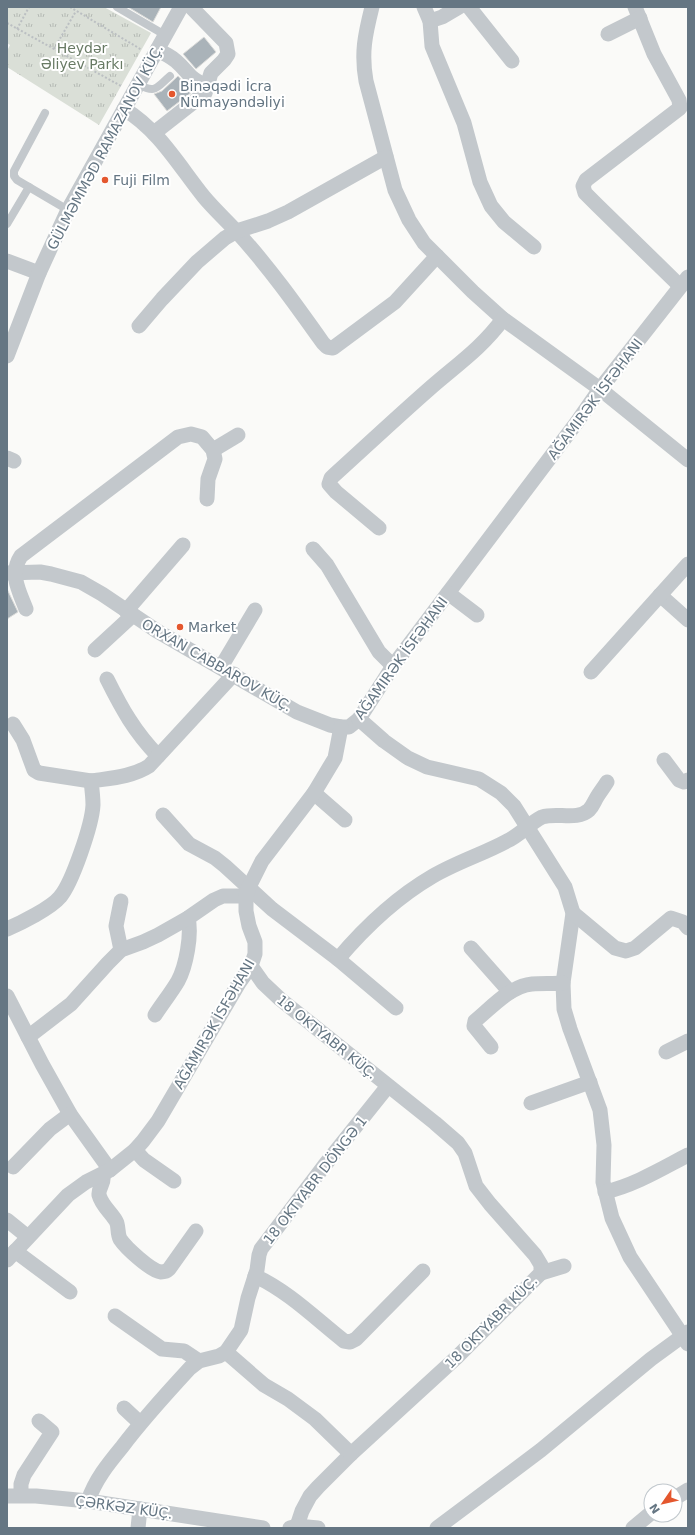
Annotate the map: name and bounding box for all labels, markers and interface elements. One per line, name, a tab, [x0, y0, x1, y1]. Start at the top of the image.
park label: Heydər Əliyev Parkı	[41, 40, 123, 72]
street label: GÜLMƏMMƏD RAMAZANOV KÜÇ.	[43, 41, 166, 253]
place label: Binəqədi İcra Nümayəndəliyi	[180, 77, 285, 110]
marker: Binəqədi İcra Nümayəndəliyi	[167, 89, 177, 99]
place label: Fuji Film	[113, 172, 170, 188]
marker: Fuji Film	[100, 175, 110, 185]
street label: AĞAMIRƏK İSFƏHANI	[544, 335, 646, 463]
street label: AĞAMIRƏK İSFƏHANI	[350, 593, 451, 722]
street label: ORXAN CABBAROV KÜÇ.	[139, 615, 295, 715]
place label: Market	[188, 619, 237, 635]
marker: Market	[175, 622, 185, 632]
street label: AĞAMIRƏK İSFƏHANI	[169, 956, 258, 1092]
street label: 18 OKTYABR KÜÇ.	[274, 991, 381, 1082]
street label: 18 OKTYABR DÖNGƏ 1	[259, 1112, 370, 1247]
street label: 18 OKTYABR KÜÇ.	[441, 1272, 541, 1372]
north arrow	[643, 1483, 683, 1523]
street label: ÇƏRKƏZ KÜÇ.	[74, 1491, 174, 1522]
text: N	[647, 1501, 663, 1516]

